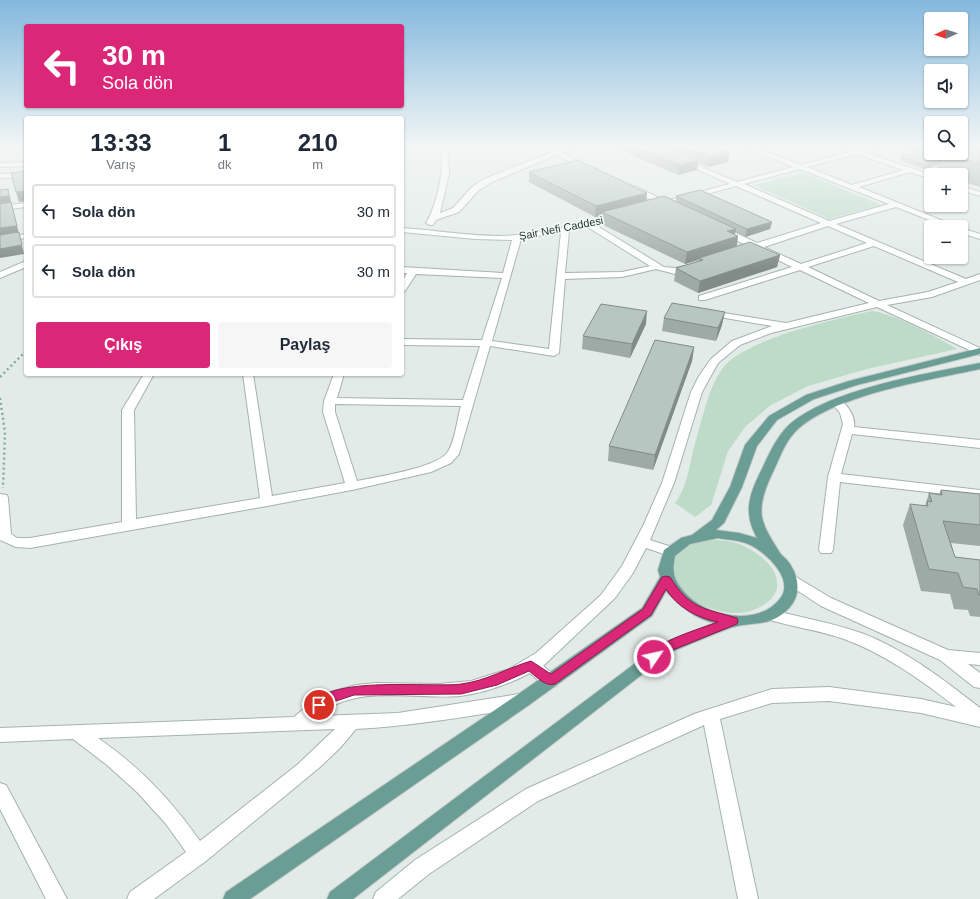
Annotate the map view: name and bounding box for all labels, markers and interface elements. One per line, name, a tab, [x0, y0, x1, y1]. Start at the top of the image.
north arrow	[924, 12, 968, 56]
map controls	[924, 12, 968, 264]
icon: left	[36, 40, 88, 92]
text: 30 m	[102, 40, 166, 71]
button: sound	[924, 64, 968, 108]
text: Sola dön	[102, 73, 173, 93]
button: search	[924, 116, 968, 160]
text: 13:33	[90, 129, 152, 156]
text: 1	[218, 129, 231, 156]
text: 210	[298, 129, 338, 156]
text: Varış	[106, 157, 136, 172]
text: dk	[218, 157, 232, 172]
text: m	[312, 157, 323, 172]
button: +	[924, 168, 968, 212]
icon: left	[38, 200, 60, 222]
text: Sola dön	[72, 203, 135, 220]
text: 30 m	[357, 203, 390, 220]
street label: Şair Nefi Caddesi	[518, 214, 604, 242]
button: −	[924, 220, 968, 264]
icon: left	[38, 260, 60, 282]
text: Sola dön	[72, 263, 135, 280]
text: 30 m	[357, 263, 390, 280]
button: Çıkış	[36, 322, 210, 368]
button: Paylaş	[218, 322, 392, 368]
position arrow	[633, 636, 675, 678]
pin	[302, 688, 336, 722]
icon: arrive	[308, 694, 330, 716]

